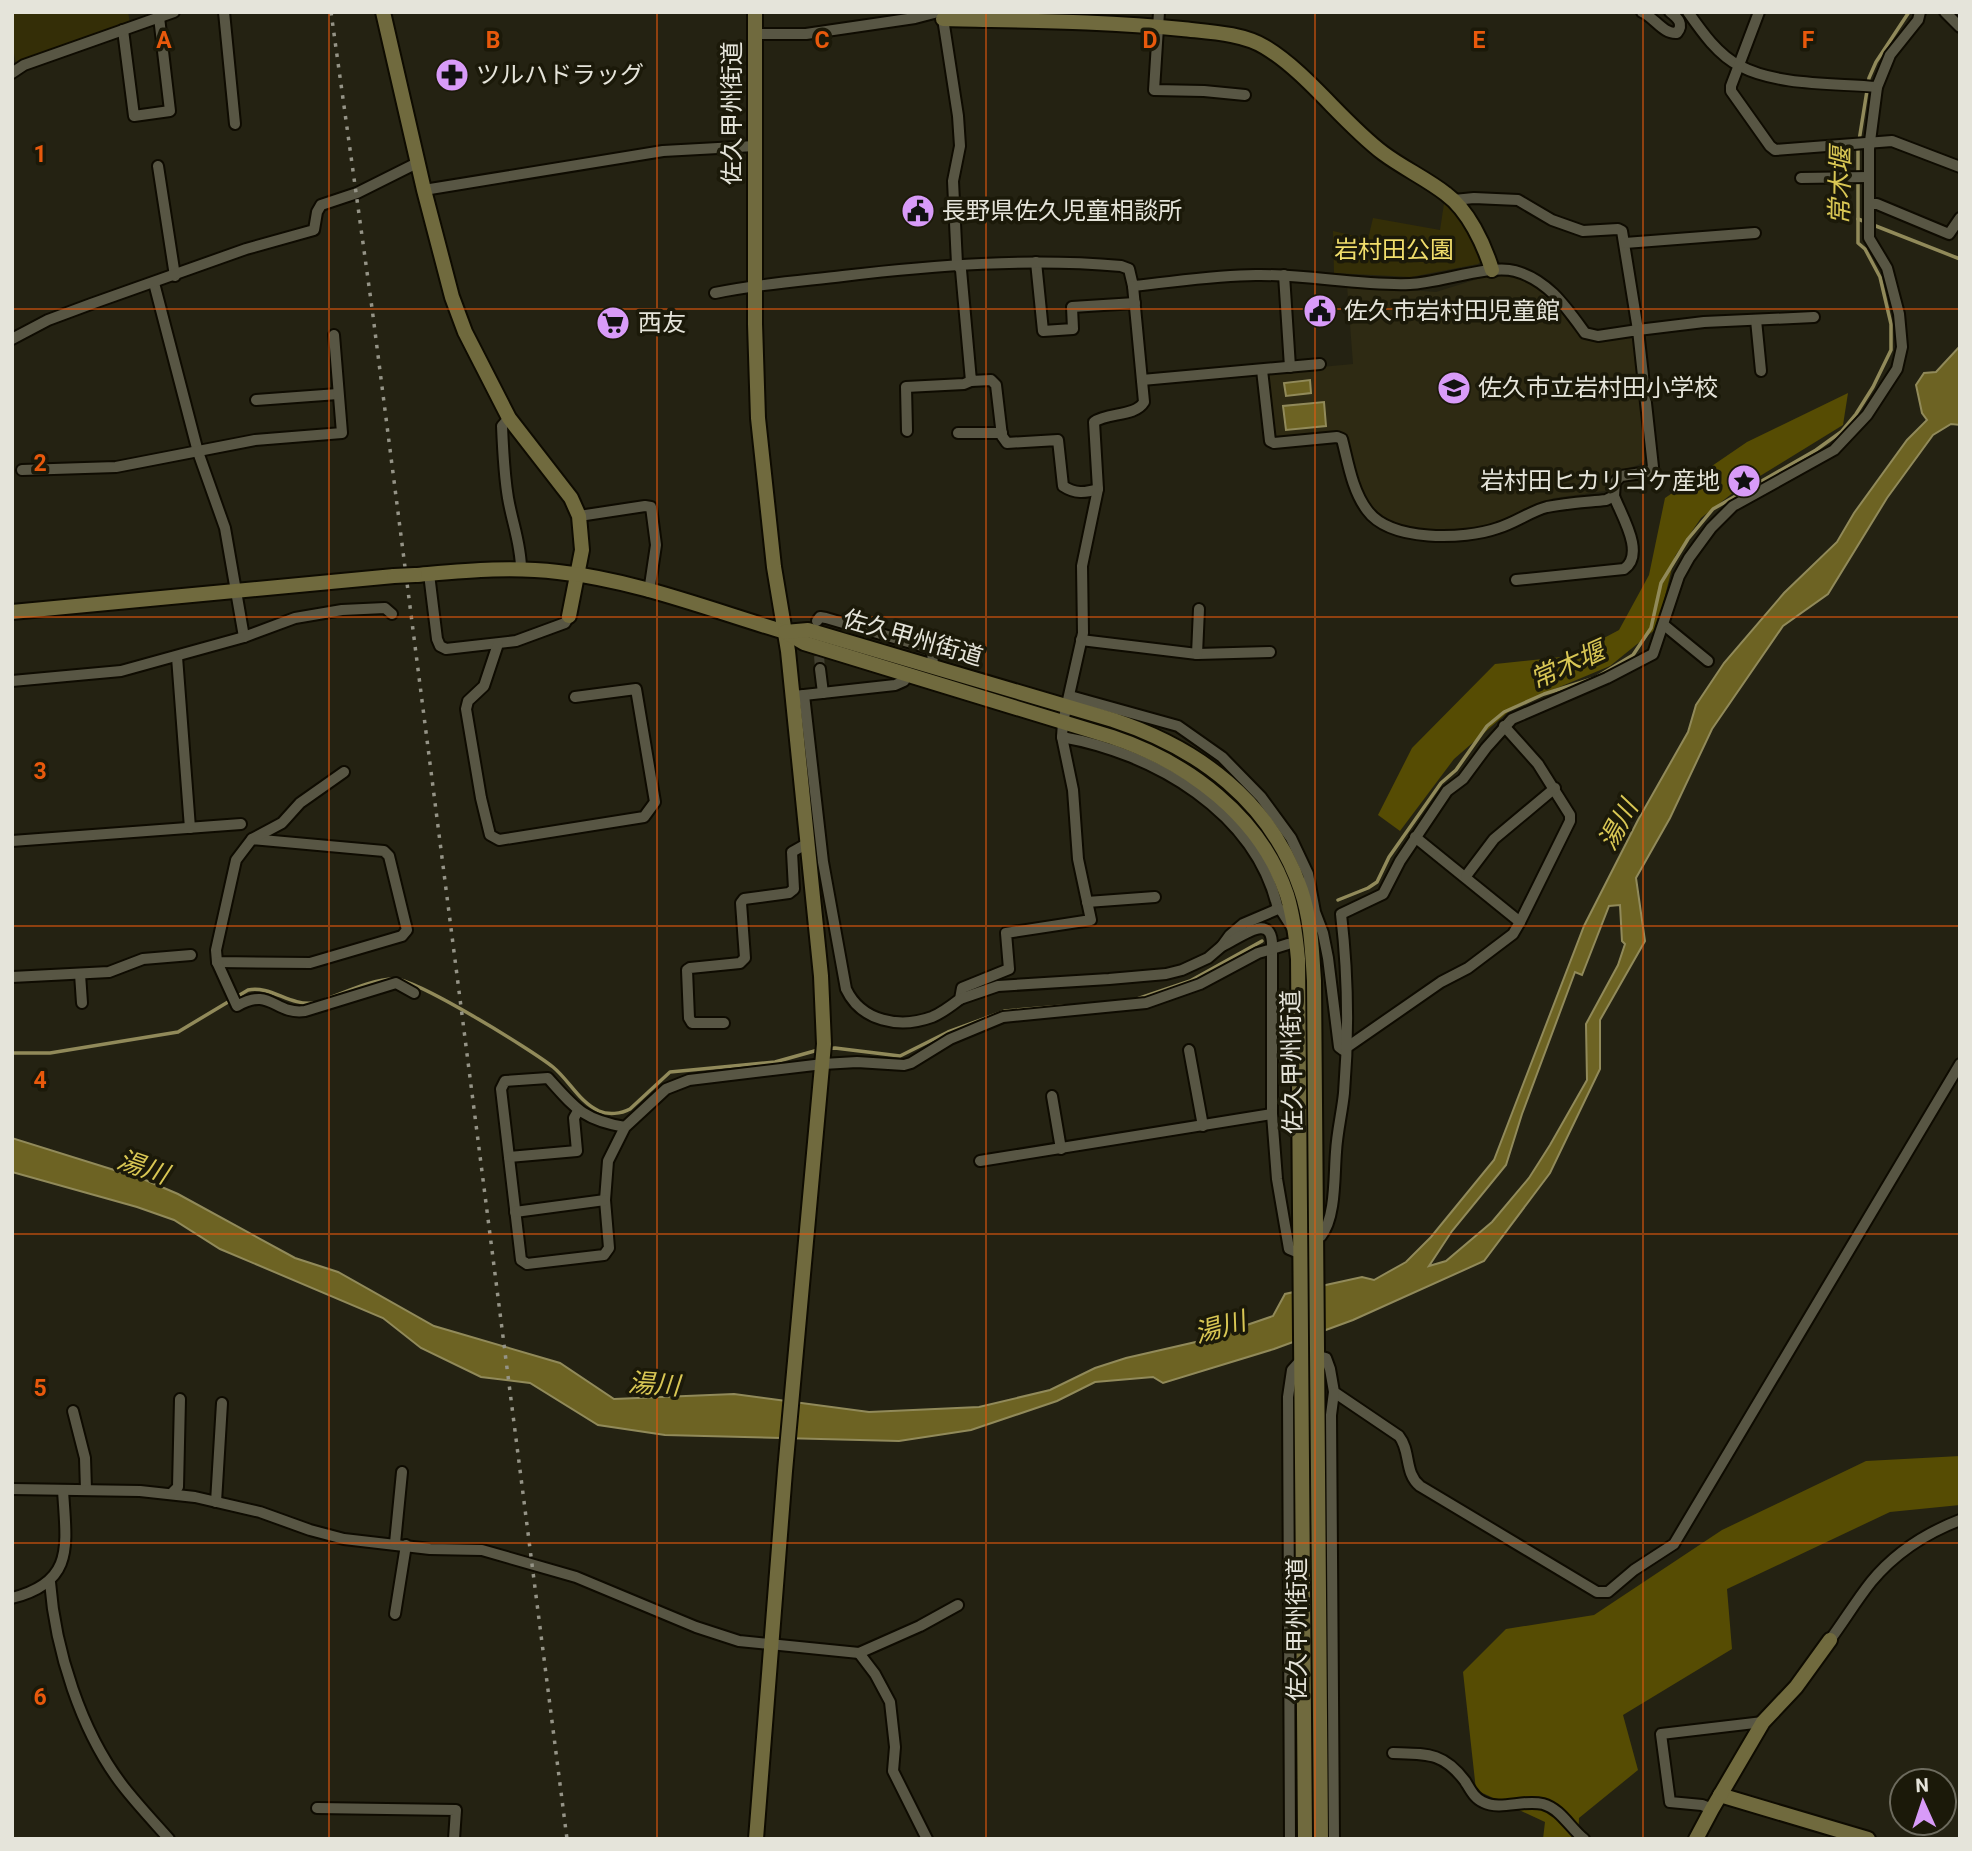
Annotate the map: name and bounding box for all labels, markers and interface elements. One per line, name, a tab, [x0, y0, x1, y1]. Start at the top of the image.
text: A	[156, 27, 172, 54]
text: B	[486, 27, 500, 54]
text: C	[814, 27, 830, 54]
text: D	[1143, 27, 1157, 54]
text: E	[1473, 27, 1486, 54]
text: F	[1802, 27, 1815, 54]
street label: 佐久甲州街道	[718, 41, 746, 185]
pharmacy icon: ツルハドラッグ	[433, 56, 471, 94]
place label: ツルハドラッグ	[476, 61, 644, 89]
text: 1	[33, 141, 47, 168]
water label: 常木堰	[1824, 143, 1856, 225]
public building icon: 長野県佐久児童相談所	[899, 192, 937, 230]
place label: 長野県佐久児童相談所	[942, 197, 1182, 225]
park label: 岩村田公園	[1334, 236, 1454, 264]
public building icon: 佐久市岩村田児童館	[1301, 292, 1339, 330]
place label: 佐久市岩村田児童館	[1344, 297, 1560, 325]
supermarket icon: 西友	[594, 304, 632, 342]
place label: 西友	[638, 309, 686, 337]
school or university icon: 佐久市立岩村田小学校	[1435, 369, 1473, 407]
place label: 佐久市立岩村田小学校	[1478, 374, 1718, 402]
text: 2	[33, 450, 47, 477]
place icon: 岩村田ヒカリゴケ産地	[1725, 462, 1763, 500]
place label: 岩村田ヒカリゴケ産地	[1480, 467, 1720, 495]
street label: 佐久甲州街道	[840, 605, 986, 671]
water label: 常木堰	[1525, 634, 1612, 695]
text: 3	[33, 758, 47, 785]
water label: 湯川	[1592, 792, 1645, 855]
street label: 佐久甲州街道	[1277, 990, 1307, 1134]
text: 4	[33, 1067, 47, 1094]
water label: 湯川	[114, 1144, 175, 1191]
water label: 湯川	[1191, 1305, 1252, 1349]
water label: 湯川	[627, 1367, 684, 1401]
text: 5	[33, 1375, 47, 1402]
street label: 佐久甲州街道	[1283, 1557, 1311, 1701]
text: 6	[33, 1684, 47, 1711]
north arrow	[1888, 1767, 1958, 1837]
text: N	[1915, 1774, 1929, 1797]

